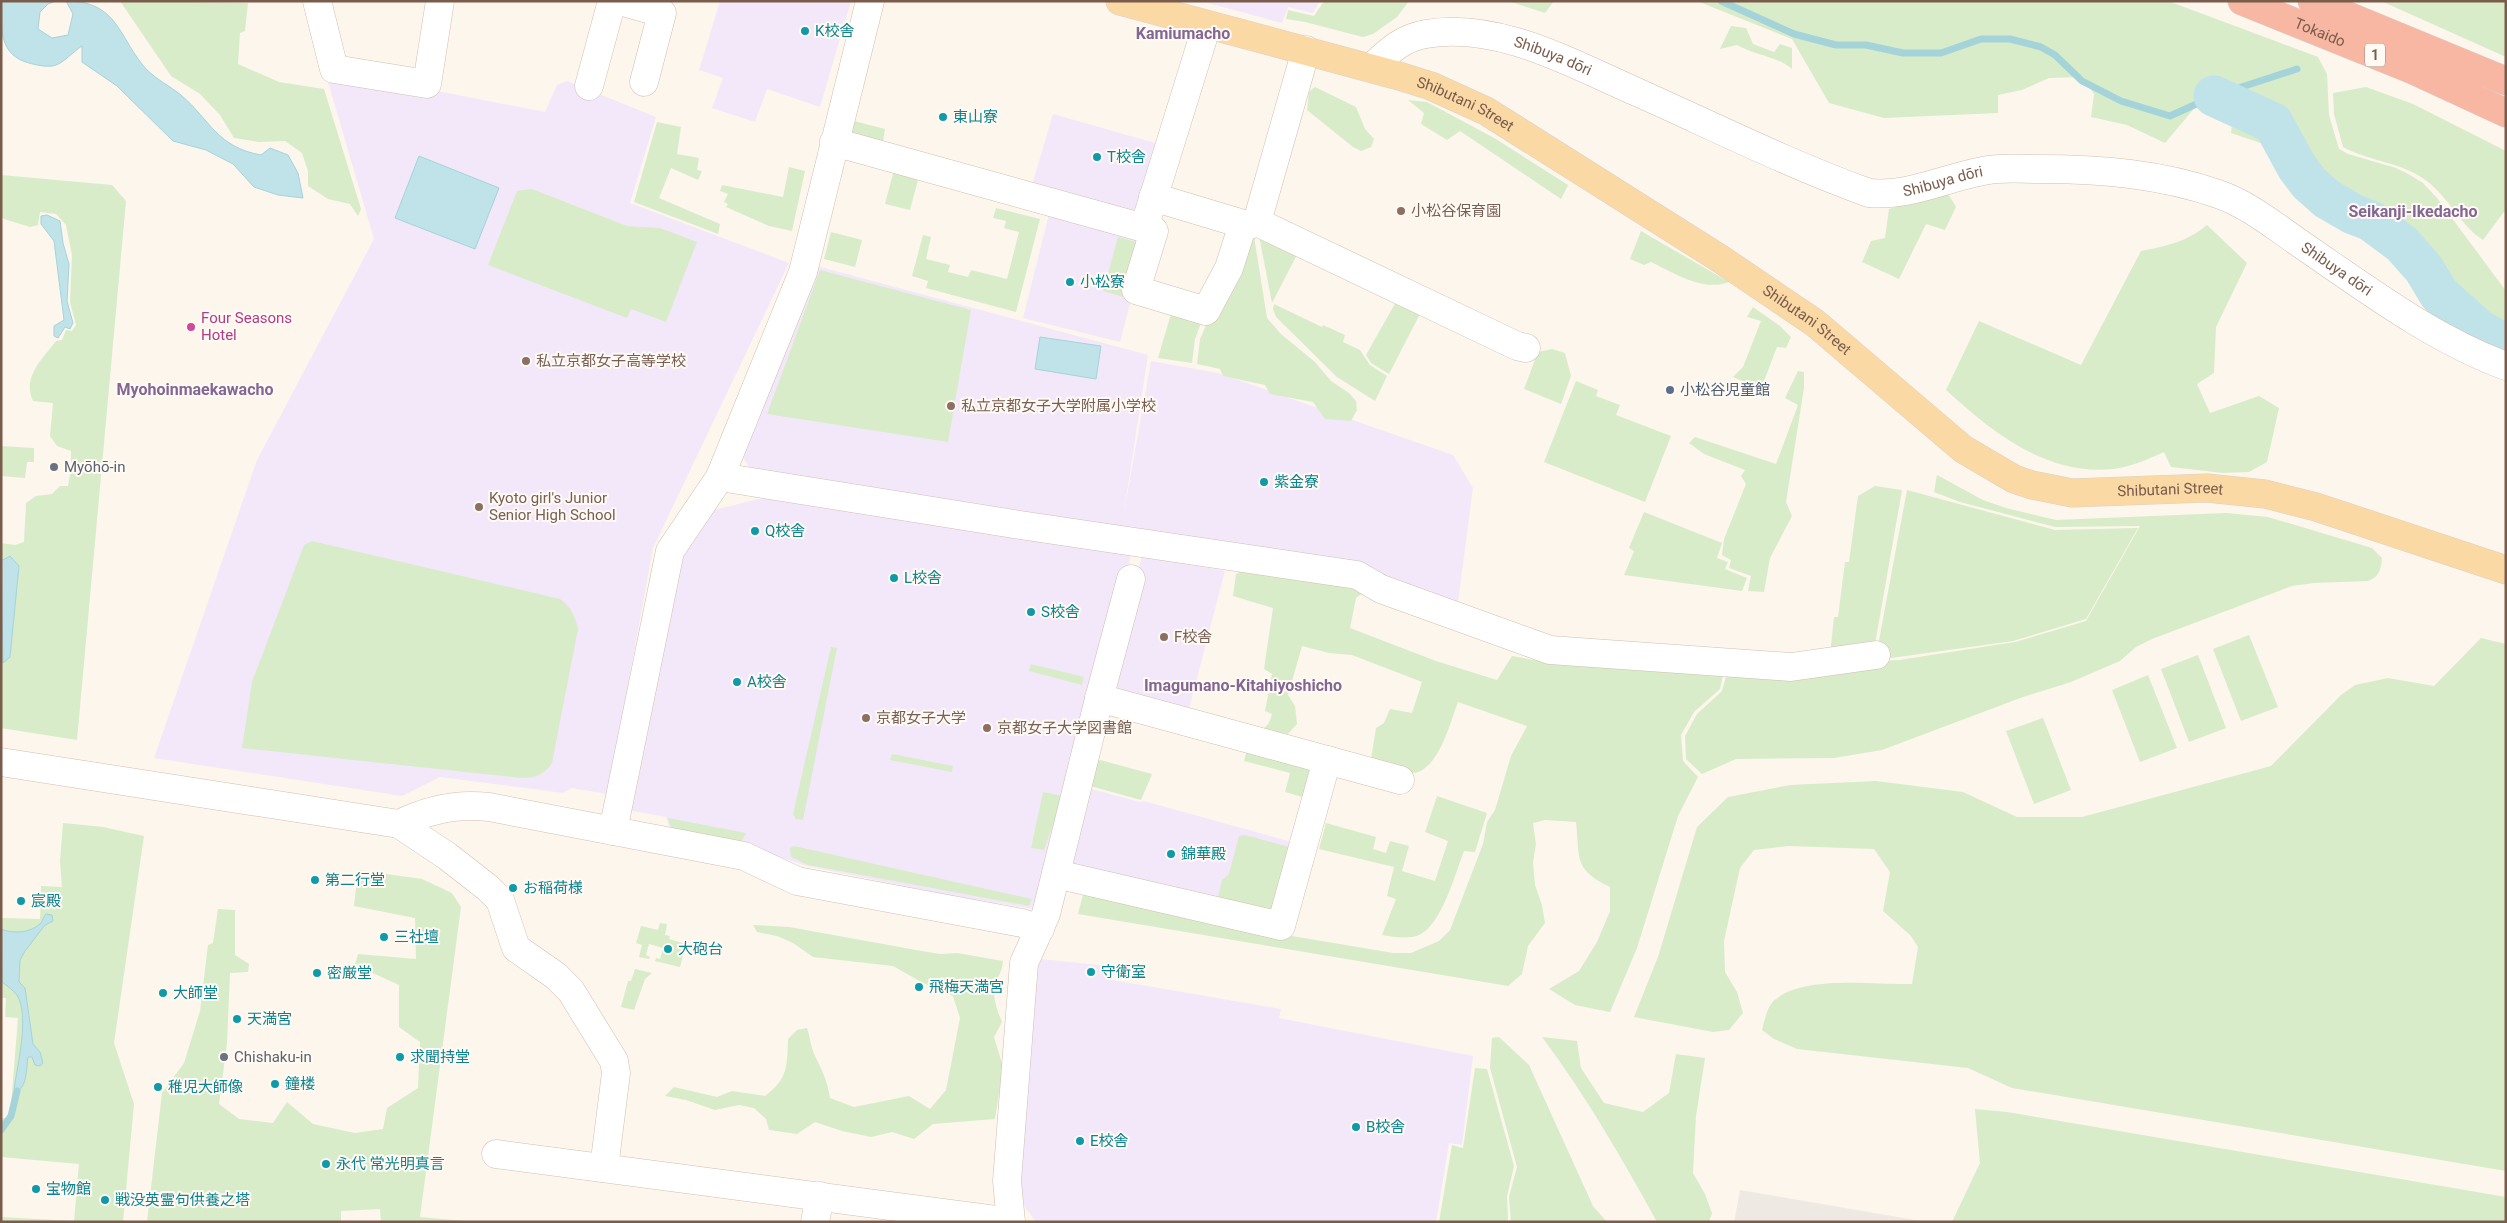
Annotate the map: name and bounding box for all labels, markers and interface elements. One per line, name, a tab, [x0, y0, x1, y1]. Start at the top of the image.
street label: Tokaido	[2292, 14, 2348, 51]
place label: K校舎	[815, 22, 854, 40]
district label: Kamiumacho	[1136, 24, 1230, 43]
marker: K校舎	[799, 25, 811, 37]
street label: Shibuya dōri	[1512, 33, 1595, 79]
road number: 1	[2365, 44, 2385, 66]
street label: Shibutani Street	[1415, 73, 1517, 135]
place label: 東山寮	[953, 108, 998, 126]
marker: 東山寮	[937, 111, 949, 123]
place label: T校舎	[1107, 148, 1146, 166]
marker: T校舎	[1091, 151, 1103, 163]
street label: Shibuya dōri	[1901, 162, 1984, 200]
place label: 小松谷保育園	[1411, 202, 1501, 220]
district label: Seikanji-Ikedacho	[2348, 202, 2478, 221]
marker: 小松谷保育園	[1395, 205, 1407, 217]
street label: Shibuya dōri	[2298, 238, 2376, 300]
place label: 小松寮	[1080, 273, 1125, 291]
marker: 小松寮	[1064, 276, 1076, 288]
street label: Shibutani Street	[1759, 281, 1855, 359]
place label: Four Seasons Hotel	[201, 309, 292, 344]
marker: Four Seasons Hotel	[185, 321, 197, 333]
place label: 私立京都女子高等学校	[536, 352, 686, 370]
marker: 私立京都女子高等学校	[520, 355, 532, 367]
district label: Myohoinmaekawacho	[117, 380, 273, 399]
place label: 小松谷児童館	[1680, 381, 1770, 399]
marker: 小松谷児童館	[1664, 384, 1676, 396]
place label: 私立京都女子大学附属小学校	[961, 397, 1156, 415]
marker: 私立京都女子大学附属小学校	[945, 400, 957, 412]
place label: Myōhō-in	[64, 458, 126, 476]
marker: Myōhō-in	[48, 461, 60, 473]
place label: 紫金寮	[1274, 473, 1319, 491]
marker: 紫金寮	[1258, 476, 1270, 488]
street label: Shibutani Street	[2117, 479, 2224, 500]
place label: Kyoto girl's Junior Senior High School	[489, 489, 616, 524]
marker: Kyoto girl's Junior Senior High School	[473, 501, 485, 513]
place label: Q校舎	[765, 522, 805, 540]
marker: Q校舎	[749, 525, 761, 537]
place label: L校舎	[904, 569, 942, 587]
marker: L校舎	[888, 572, 900, 584]
place label: S校舎	[1041, 603, 1080, 621]
marker: S校舎	[1025, 606, 1037, 618]
place label: F校舎	[1174, 628, 1212, 646]
marker: F校舎	[1158, 631, 1170, 643]
place label: A校舎	[747, 673, 787, 691]
marker: A校舎	[731, 676, 743, 688]
district label: Imagumano-Kitahiyoshicho	[1144, 676, 1342, 695]
place label: 京都女子大学	[876, 709, 966, 727]
marker: 京都女子大学	[860, 712, 872, 724]
place label: 京都女子大学図書館	[997, 719, 1132, 737]
marker: 京都女子大学図書館	[981, 722, 993, 734]
place label: 錦華殿	[1181, 845, 1226, 863]
marker: 錦華殿	[1165, 848, 1177, 860]
place label: 第二行堂	[325, 871, 385, 889]
marker: 第二行堂	[309, 874, 321, 886]
place label: お稲荷様	[523, 879, 583, 897]
marker: お稲荷様	[507, 882, 519, 894]
place label: 宸殿	[31, 892, 61, 910]
marker: 宸殿	[15, 895, 27, 907]
place label: 三社壇	[394, 928, 439, 946]
marker: 三社壇	[378, 931, 390, 943]
place label: 大砲台	[678, 940, 723, 958]
marker: 大砲台	[662, 943, 674, 955]
place label: 守衛室	[1101, 963, 1146, 981]
place label: 密厳堂	[327, 964, 372, 982]
marker: 守衛室	[1085, 966, 1097, 978]
marker: 密厳堂	[311, 967, 323, 979]
place label: 飛梅天満宮	[929, 978, 1004, 996]
marker: 飛梅天満宮	[913, 981, 925, 993]
place label: 大師堂	[173, 984, 218, 1002]
marker: 大師堂	[157, 987, 169, 999]
place label: 天満宮	[247, 1010, 292, 1028]
marker: 天満宮	[231, 1013, 243, 1025]
place label: Chishaku-in	[234, 1048, 312, 1066]
place label: 求聞持堂	[410, 1048, 470, 1066]
marker: Chishaku-in	[218, 1051, 230, 1063]
marker: 求聞持堂	[394, 1051, 406, 1063]
place label: 鐘楼	[285, 1075, 315, 1093]
place label: 稚児大師像	[168, 1078, 243, 1096]
marker: 鐘楼	[269, 1078, 281, 1090]
marker: 稚児大師像	[152, 1081, 164, 1093]
place label: B校舎	[1366, 1118, 1405, 1136]
marker: B校舎	[1350, 1121, 1362, 1133]
place label: E校舎	[1090, 1132, 1129, 1150]
marker: E校舎	[1074, 1135, 1086, 1147]
place label: 永代 常光明真言	[336, 1155, 445, 1173]
marker: 永代 常光明真言	[320, 1158, 332, 1170]
place label: 宝物館	[46, 1180, 91, 1198]
marker: 宝物館	[30, 1183, 42, 1195]
place label: 戦没英霊句供養之塔	[115, 1191, 250, 1209]
marker: 戦没英霊句供養之塔	[99, 1194, 111, 1206]

